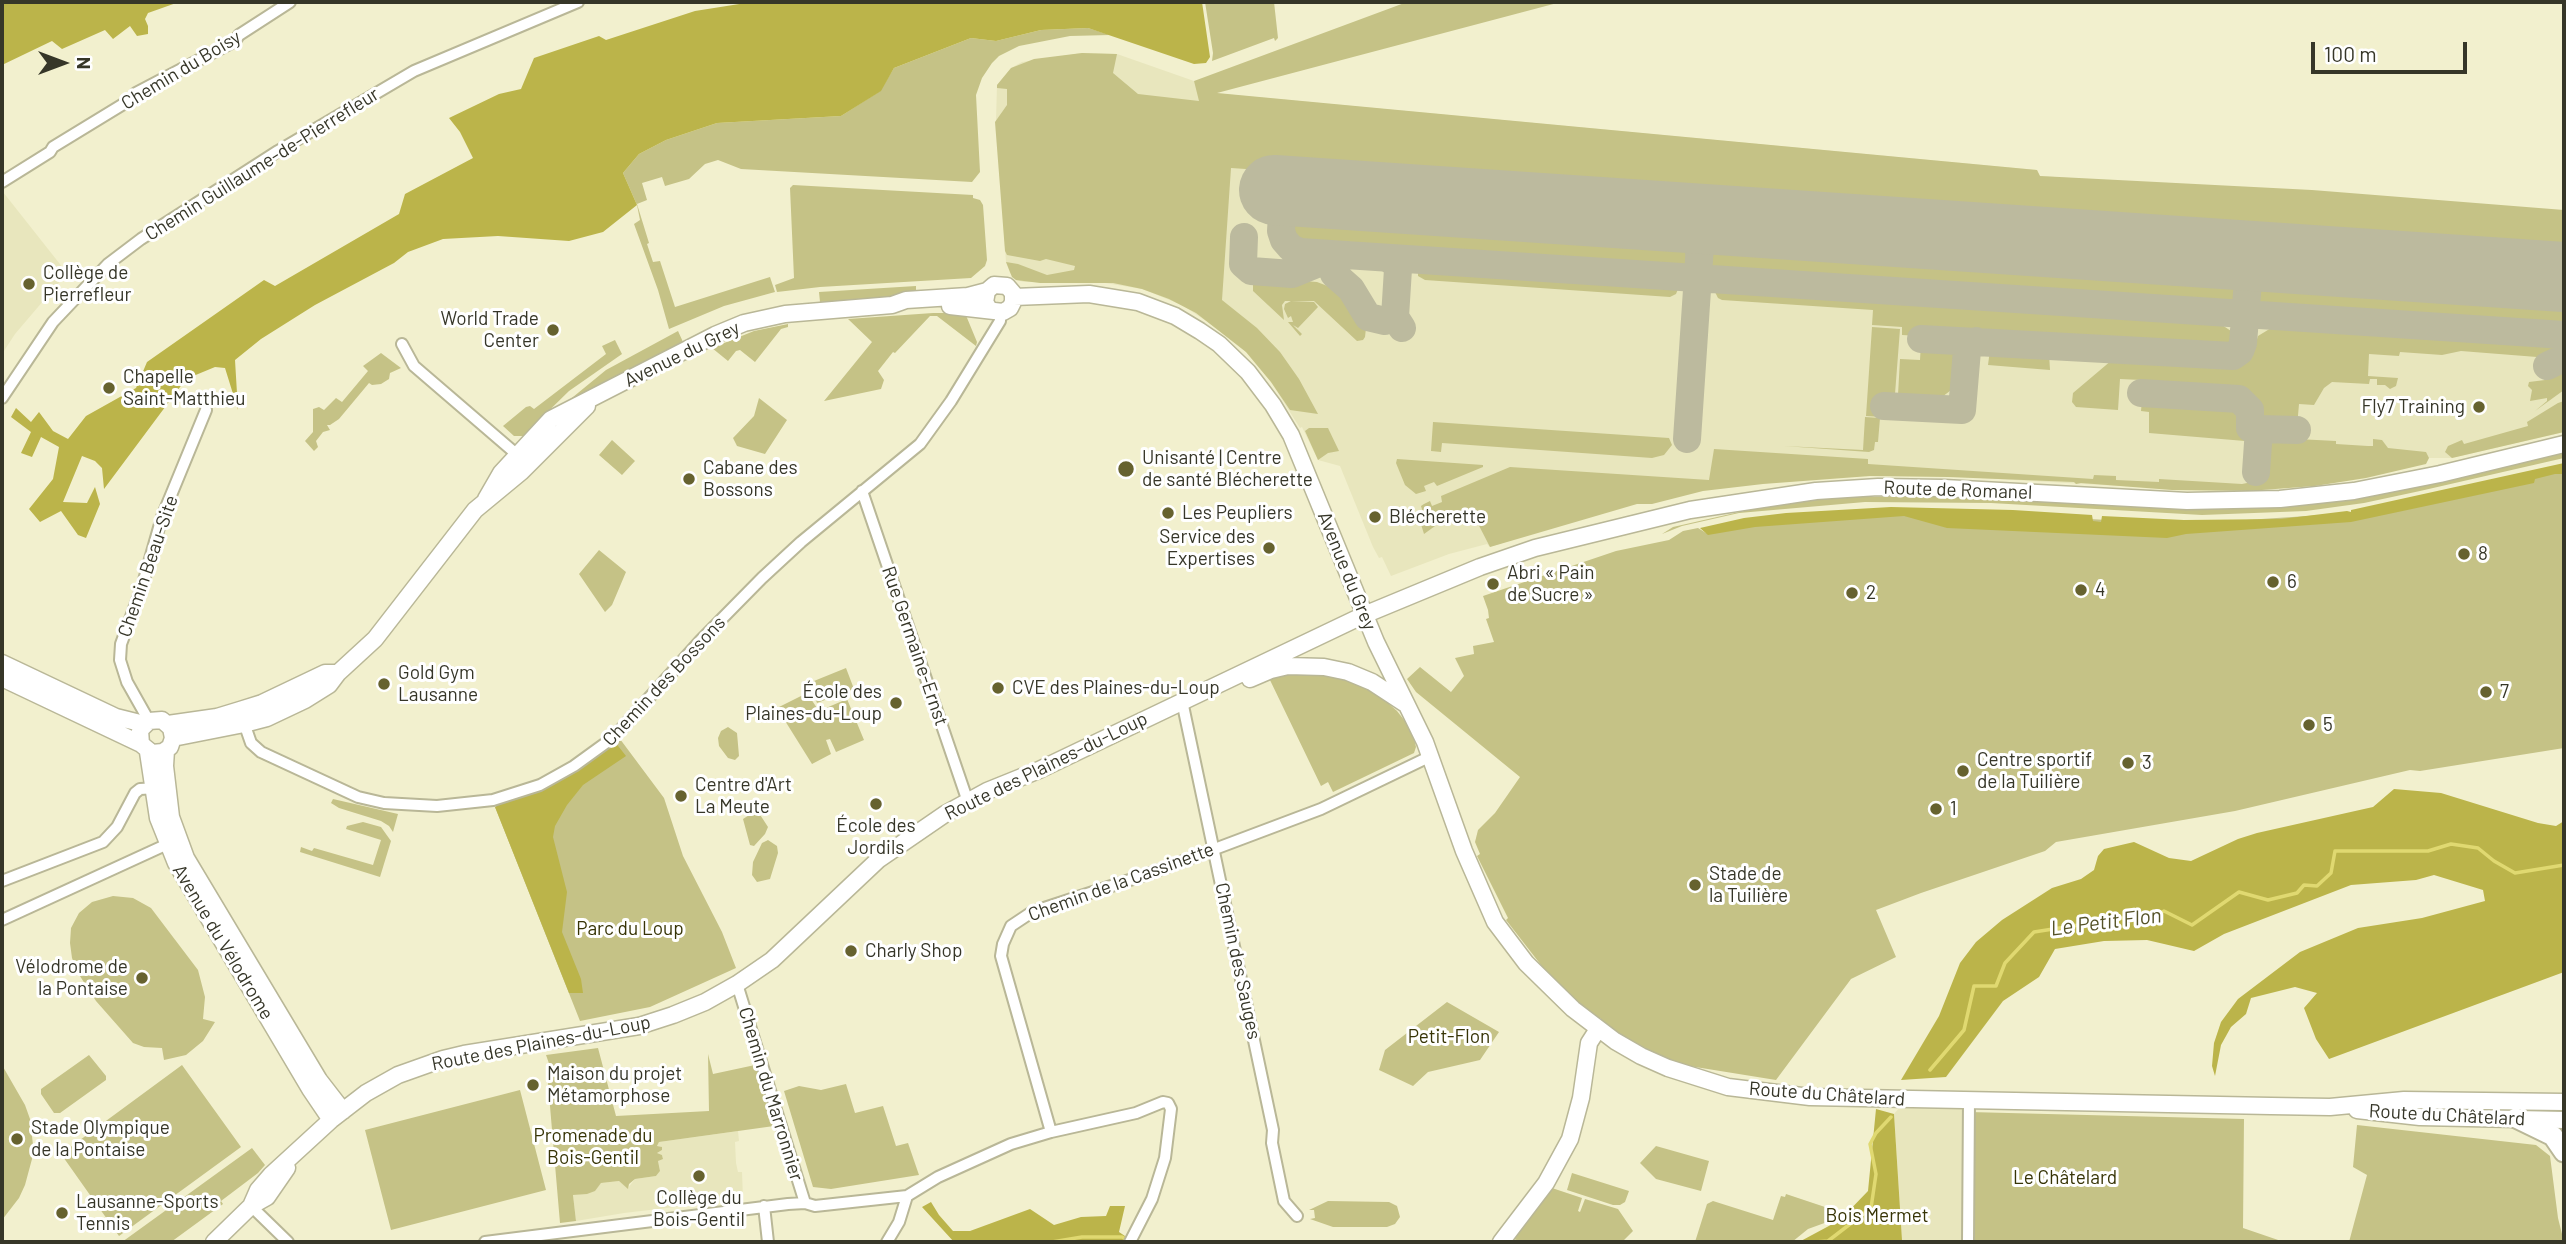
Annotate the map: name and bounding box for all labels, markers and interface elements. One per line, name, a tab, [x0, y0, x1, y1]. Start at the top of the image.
street label: Chemin du Boisy	[117, 25, 245, 115]
north arrow	[28, 28, 98, 98]
scale bar	[2314, 28, 2470, 72]
text: 100 m	[2324, 41, 2377, 66]
text: N	[73, 57, 96, 69]
street label: Chemin Guillaume-de-Pierrefleur	[141, 82, 383, 246]
place label: Collège de Pierrefleur	[43, 262, 131, 306]
marker: Collège de Pierrefleur	[21, 276, 37, 292]
place label: World Trade Center	[441, 308, 539, 352]
street label: Avenue du Grey	[621, 316, 743, 392]
marker: World Trade Center	[545, 322, 561, 338]
place label: Chapelle Saint-Matthieu	[123, 366, 245, 410]
marker: Chapelle Saint-Matthieu	[101, 380, 117, 396]
place label: Fly7 Training	[2362, 396, 2465, 418]
marker: Fly7 Training	[2471, 399, 2487, 415]
place label: Unisanté | Centre de santé Blécherette	[1142, 447, 1313, 491]
place label: Cabane des Bossons	[703, 457, 798, 501]
marker: Unisanté | Centre de santé Blécherette	[1116, 459, 1136, 479]
marker: Cabane des Bossons	[681, 471, 697, 487]
street label: Route de Romanel	[1883, 476, 2033, 504]
street label: Chemin Beau-Site	[113, 492, 183, 640]
place label: Les Peupliers	[1182, 502, 1293, 524]
marker: Les Peupliers	[1160, 505, 1176, 521]
place label: Blécherette	[1389, 506, 1486, 528]
street label: Avenue du Grey	[1313, 508, 1381, 634]
marker: Blécherette	[1367, 509, 1383, 525]
place label: Service des Expertises	[1159, 526, 1255, 570]
marker: Service des Expertises	[1261, 540, 1277, 556]
place label: 8	[2478, 543, 2488, 565]
marker: 8	[2456, 546, 2472, 562]
place label: Abri « Pain de Sucre »	[1507, 562, 1595, 606]
street label: Rue Germaine-Ernst	[877, 563, 953, 729]
place label: 6	[2287, 571, 2297, 593]
marker: 6	[2265, 574, 2281, 590]
marker: Abri « Pain de Sucre »	[1485, 576, 1501, 592]
place label: 4	[2095, 579, 2105, 601]
place label: 2	[1866, 582, 1876, 604]
marker: 4	[2073, 582, 2089, 598]
marker: 2	[1844, 585, 1860, 601]
street label: Chemin des Bossons	[598, 611, 730, 751]
place label: Gold Gym Lausanne	[398, 662, 478, 706]
marker: Gold Gym Lausanne	[376, 676, 392, 692]
place label: CVE des Plaines-du-Loup	[1012, 677, 1220, 699]
marker: CVE des Plaines-du-Loup	[990, 680, 1006, 696]
place label: École des Plaines-du-Loup	[745, 681, 882, 725]
place label: 7	[2500, 681, 2509, 703]
marker: 7	[2478, 684, 2494, 700]
marker: École des Plaines-du-Loup	[888, 695, 904, 711]
street label: Route des Plaines-du-Loup	[941, 707, 1151, 825]
place label: 5	[2323, 714, 2333, 736]
marker: 5	[2301, 717, 2317, 733]
place label: Centre sportif de la Tuilière	[1977, 749, 2092, 793]
place label: 3	[2142, 752, 2152, 774]
marker: 3	[2120, 755, 2136, 771]
marker: Centre sportif de la Tuilière	[1955, 763, 1971, 779]
place label: Centre d'Art La Meute	[695, 774, 792, 818]
marker: Centre d'Art La Meute	[673, 788, 689, 804]
marker: École des Jordils	[868, 796, 884, 812]
place label: 1	[1950, 798, 1957, 820]
marker: 1	[1928, 801, 1944, 817]
place label: École des Jordils	[836, 815, 916, 859]
street label: Chemin de la Cassinette	[1025, 838, 1217, 926]
street label: Avenue du Vélodrome	[168, 860, 278, 1024]
place label: Stade de la Tuilière	[1709, 863, 1788, 907]
marker: Stade de la Tuilière	[1687, 877, 1703, 893]
street label: Chemin des Sauges	[1210, 880, 1266, 1042]
water label: Le Petit Flon	[2049, 903, 2163, 941]
park label: Parc du Loup	[576, 918, 684, 940]
place label: Charly Shop	[865, 940, 962, 962]
marker: Charly Shop	[843, 943, 859, 959]
place label: Vélodrome de la Pontaise	[15, 956, 128, 1000]
marker: Vélodrome de la Pontaise	[134, 970, 150, 986]
street label: Chemin du Marronnier	[734, 1004, 808, 1184]
street label: Route des Plaines-du-Loup	[430, 1011, 652, 1075]
park label: Petit-Flon	[1408, 1026, 1490, 1048]
place label: Maison du projet Métamorphose	[547, 1063, 682, 1107]
marker: Maison du projet Métamorphose	[525, 1077, 541, 1093]
street label: Route du Châtelard	[1748, 1077, 1906, 1111]
street label: Route du Châtelard	[2368, 1100, 2526, 1130]
place label: Stade Olympique de la Pontaise	[31, 1117, 170, 1161]
park label: Promenade du Bois-Gentil	[534, 1125, 652, 1169]
marker: Stade Olympique de la Pontaise	[9, 1131, 25, 1147]
park label: Le Châtelard	[2013, 1167, 2117, 1189]
marker: Collège du Bois-Gentil	[691, 1168, 707, 1184]
place label: Collège du Bois-Gentil	[653, 1187, 745, 1231]
place label: Lausanne-Sports Tennis	[76, 1191, 219, 1235]
marker: Lausanne-Sports Tennis	[54, 1205, 70, 1221]
park label: Bois Mermet	[1825, 1205, 1929, 1227]

